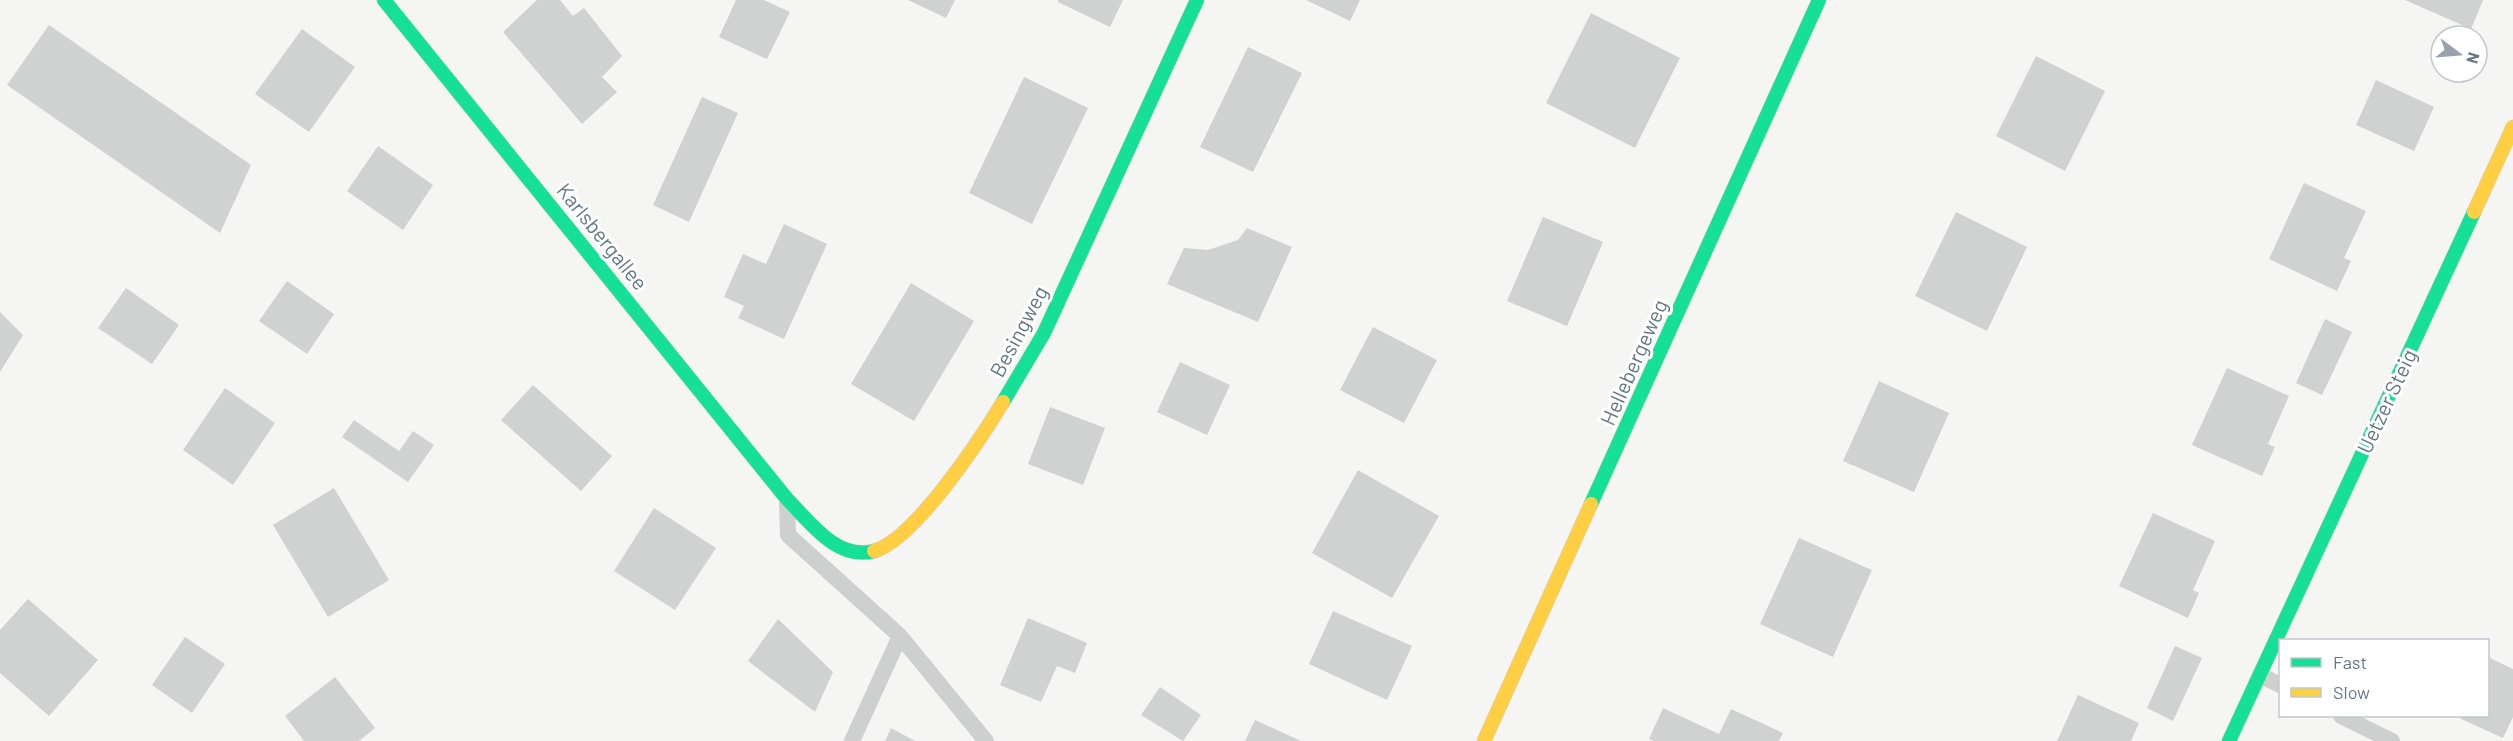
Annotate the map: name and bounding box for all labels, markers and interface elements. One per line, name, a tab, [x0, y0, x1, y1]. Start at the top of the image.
north arrow	[2429, 24, 2489, 84]
text: N	[2463, 51, 2484, 66]
street label: Karlsbergallee	[552, 178, 654, 294]
street label: Besingweg	[984, 281, 1052, 381]
street label: Hellebergeweg	[1594, 295, 1672, 429]
street label: Uetzer Steig	[2351, 345, 2421, 457]
legend	[2279, 639, 2489, 717]
text: Fast	[2333, 651, 2367, 673]
text: Slow	[2333, 681, 2370, 703]

